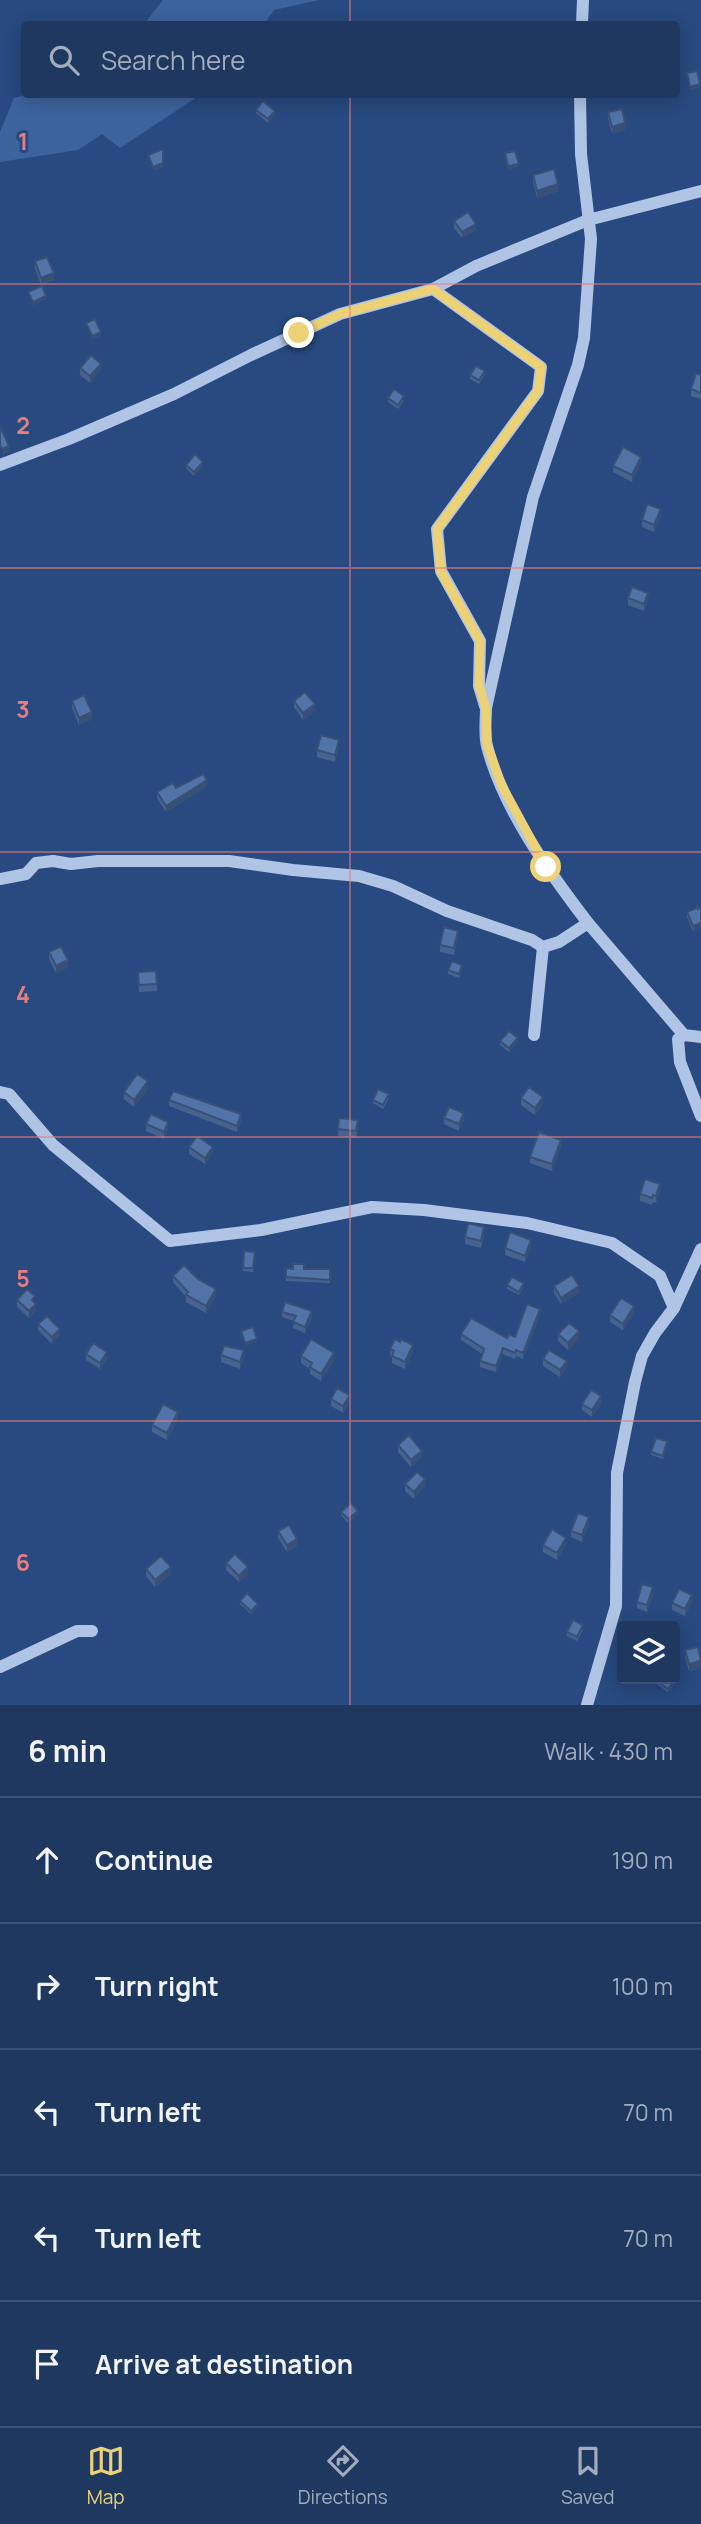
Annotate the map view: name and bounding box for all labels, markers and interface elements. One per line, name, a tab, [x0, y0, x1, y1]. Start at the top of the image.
search box	[21, 21, 680, 98]
icon: search	[45, 41, 83, 79]
text: Search here	[101, 42, 246, 78]
text: 1	[18, 125, 28, 157]
route end	[283, 317, 314, 348]
text: 2	[16, 409, 30, 441]
text: 3	[16, 693, 30, 725]
route start	[530, 851, 561, 882]
text: 4	[16, 978, 30, 1010]
text: 5	[16, 1262, 30, 1294]
text: 6	[16, 1546, 30, 1578]
map controls	[617, 1621, 680, 1684]
button: layers	[617, 1621, 680, 1684]
text: 6 min	[28, 1730, 107, 1771]
text: Walk · 430 m	[544, 1735, 673, 1767]
icon: ahead	[28, 1841, 66, 1879]
text: Continue	[95, 1842, 213, 1878]
text: 190 m	[612, 1844, 673, 1876]
icon: right	[28, 1967, 66, 2005]
text: Turn right	[95, 1968, 219, 2004]
text: 100 m	[612, 1970, 673, 2002]
icon: left	[28, 2093, 66, 2131]
text: Turn left	[95, 2094, 202, 2130]
text: 70 m	[623, 2096, 673, 2128]
icon: left	[28, 2219, 66, 2257]
text: Turn left	[95, 2220, 202, 2256]
text: 70 m	[623, 2222, 673, 2254]
icon: arrive	[28, 2345, 66, 2383]
text: Arrive at destination	[95, 2346, 353, 2382]
tab: Map	[87, 2442, 125, 2510]
tab: Directions	[298, 2442, 388, 2510]
tab: Saved	[561, 2442, 614, 2510]

